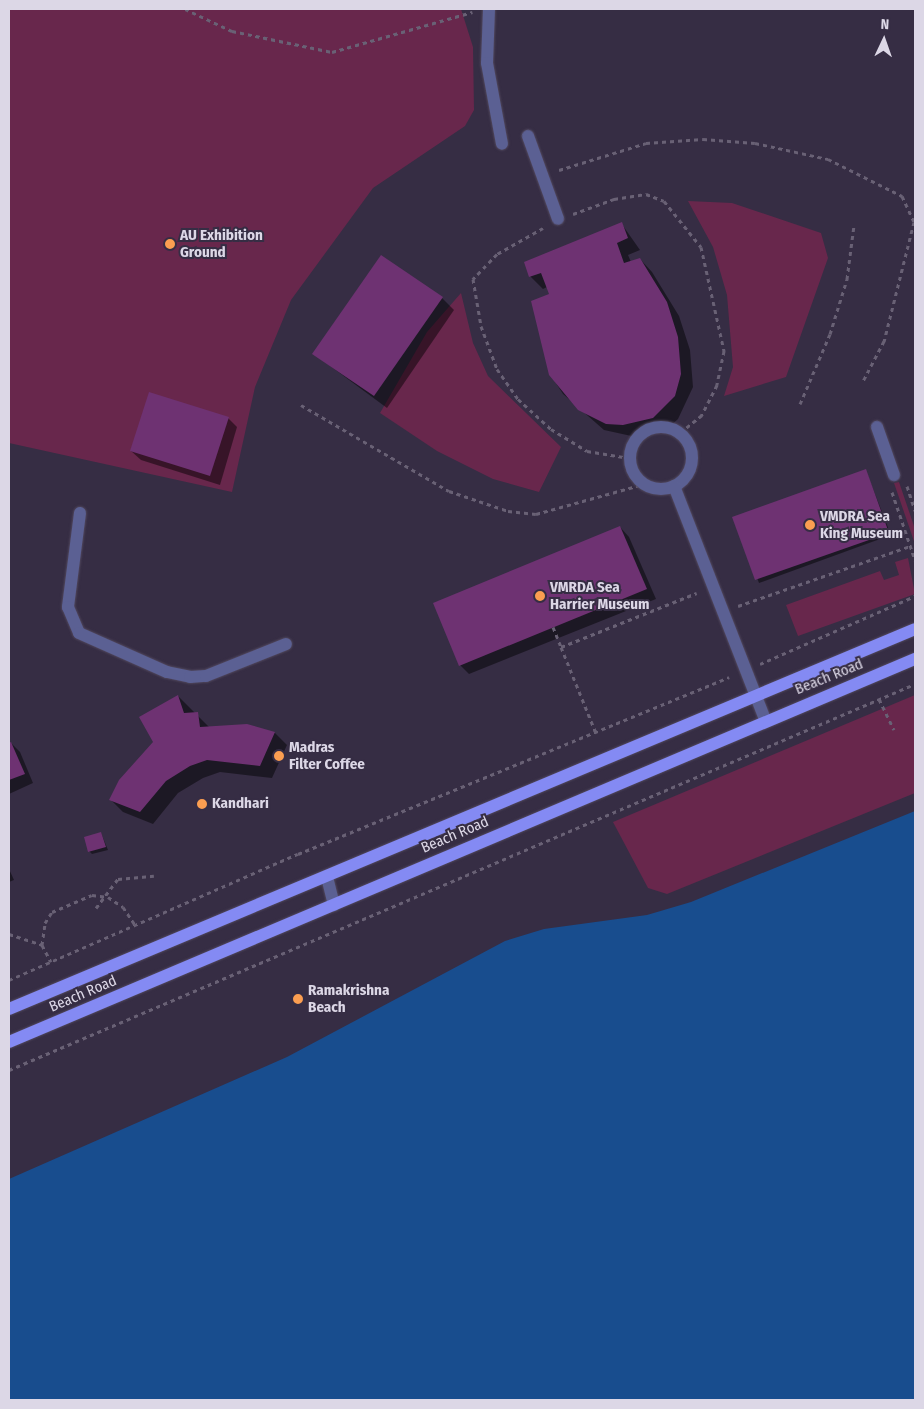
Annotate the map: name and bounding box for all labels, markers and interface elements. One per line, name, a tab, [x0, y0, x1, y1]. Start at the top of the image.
north arrow	[859, 15, 909, 65]
text: N	[880, 16, 889, 33]
place label: AU Exhibition Ground	[180, 226, 263, 261]
marker: AU Exhibition Ground	[164, 238, 176, 250]
place label: VMDRA Sea King Museum	[820, 507, 903, 542]
marker: VMDRA Sea King Museum	[804, 519, 816, 531]
place label: VMRDA Sea Harrier Museum	[550, 578, 650, 613]
marker: VMRDA Sea Harrier Museum	[534, 590, 546, 602]
street label: Beach Road	[792, 655, 866, 699]
place label: Madras Filter Coffee	[289, 738, 365, 773]
marker: Madras Filter Coffee	[273, 750, 285, 762]
place label: Kandhari	[212, 795, 269, 813]
marker: Kandhari	[196, 798, 208, 810]
street label: Beach Road	[418, 813, 492, 857]
street label: Beach Road	[46, 972, 120, 1016]
place label: Ramakrishna Beach	[308, 981, 389, 1016]
marker: Ramakrishna Beach	[292, 993, 304, 1005]

